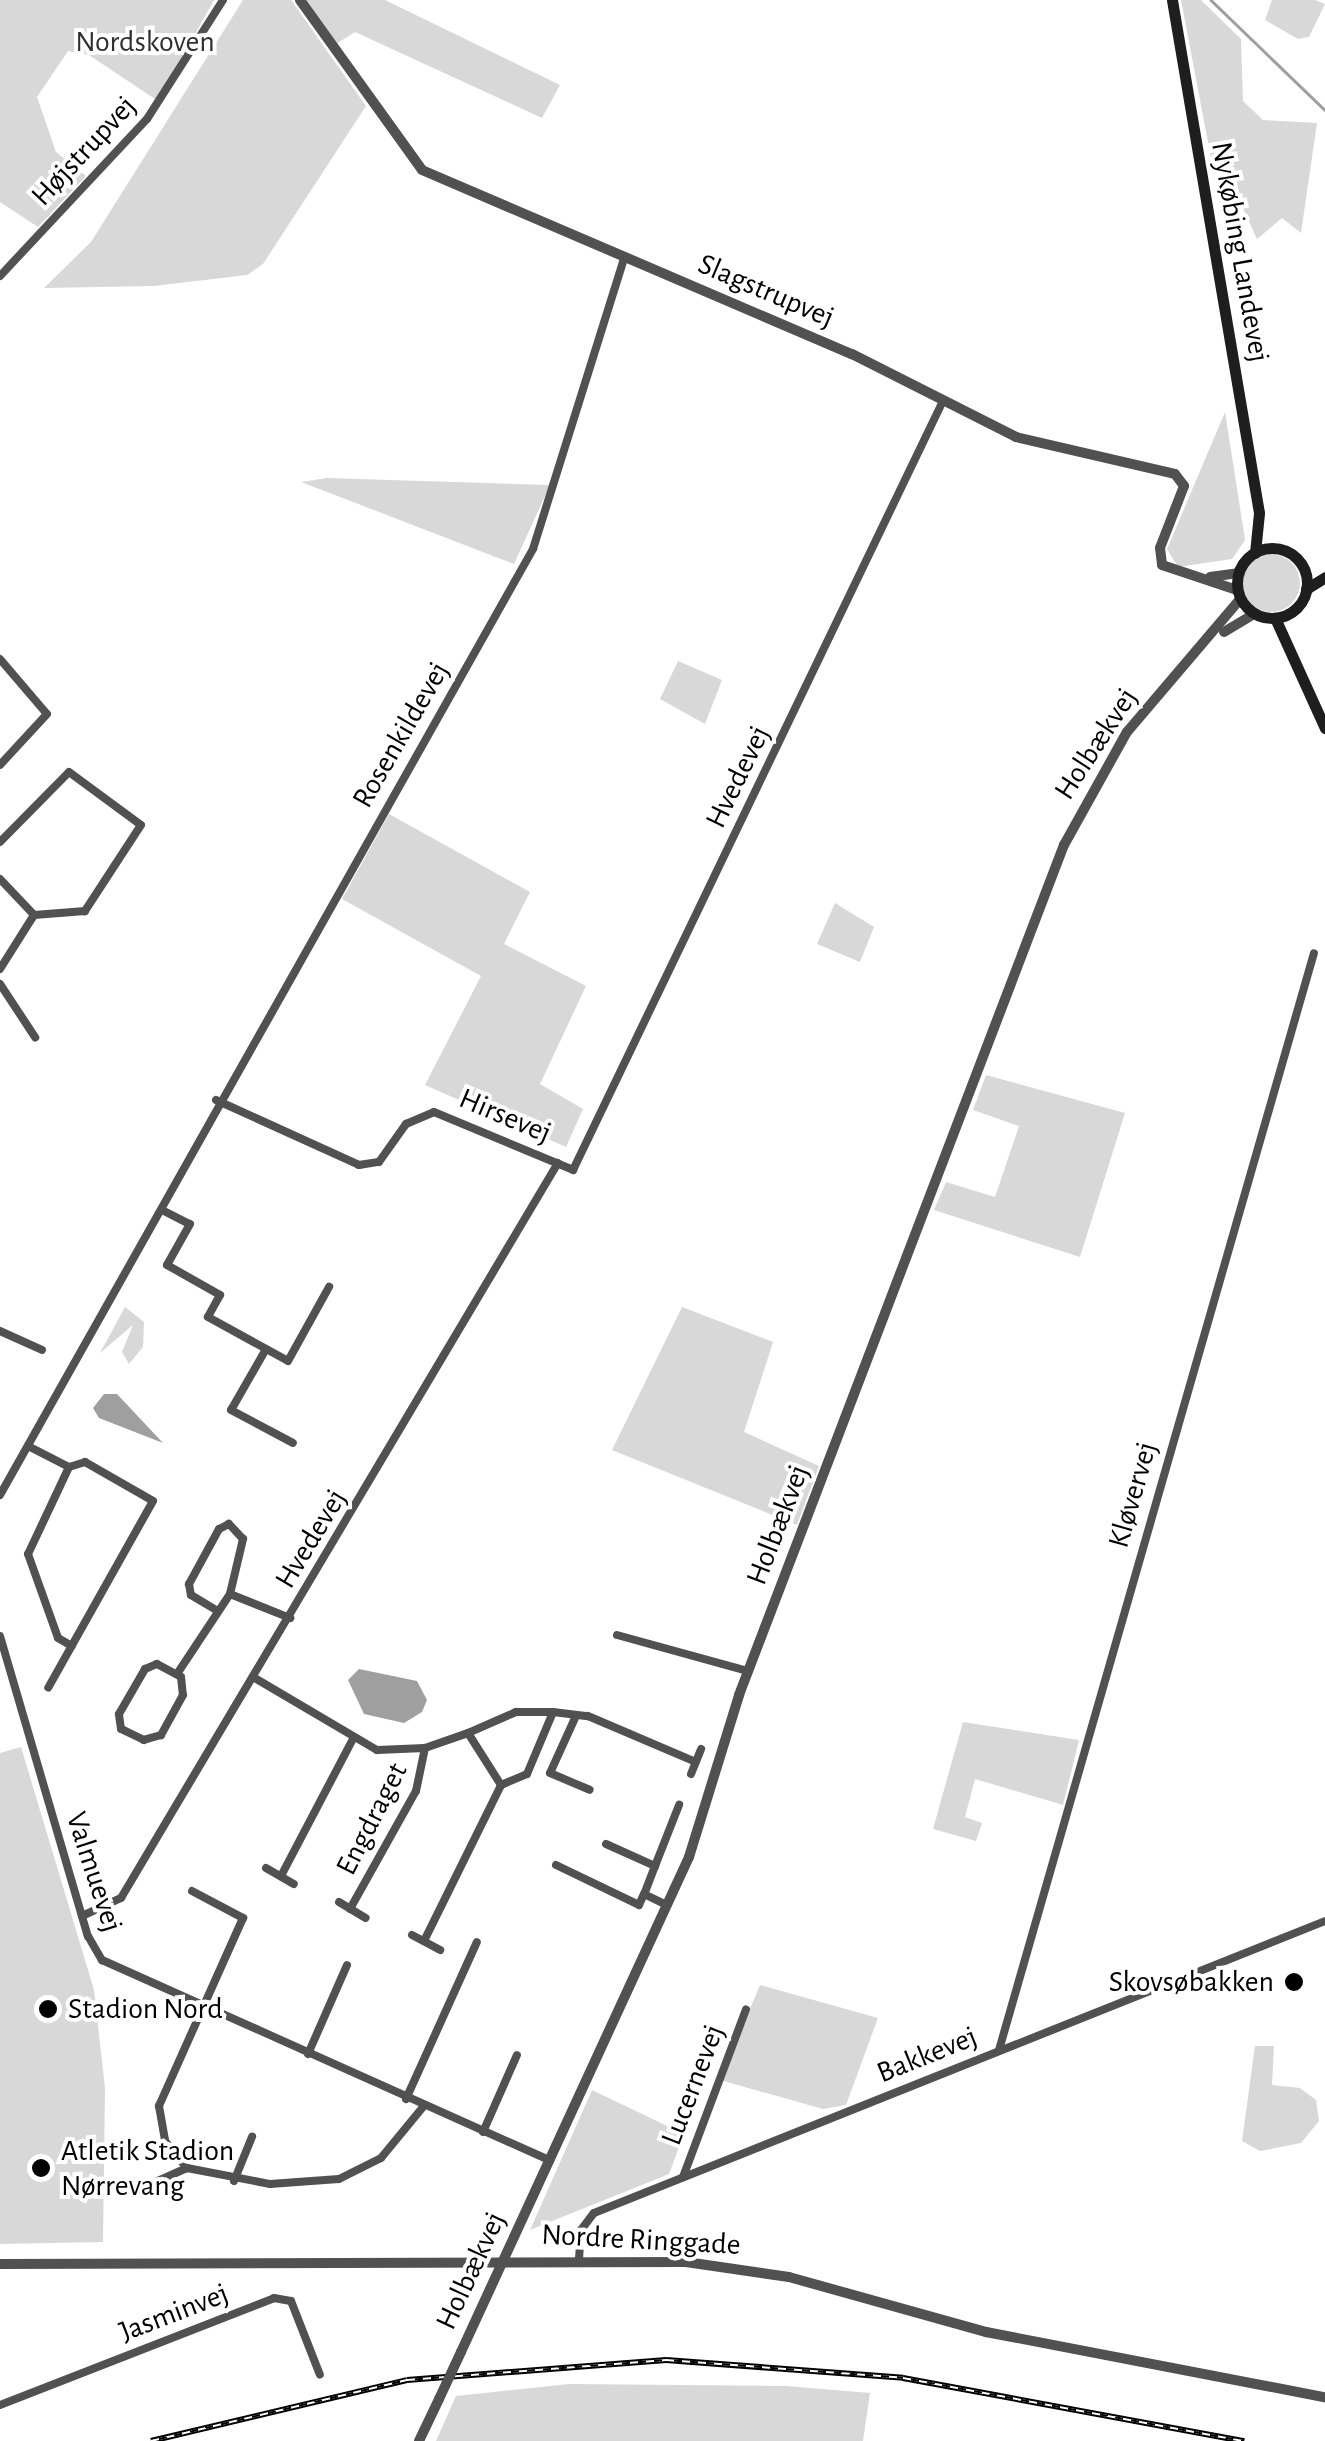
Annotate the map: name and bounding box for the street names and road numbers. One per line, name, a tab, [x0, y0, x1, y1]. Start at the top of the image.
street label: Højstrupvej	[24, 89, 144, 213]
street label: Nykøbing Landevej	[1203, 139, 1277, 365]
street label: Slagstrupvej	[693, 246, 839, 336]
street label: Rosenkildevej	[345, 656, 457, 814]
street label: Holbækvej	[1047, 682, 1145, 806]
street label: Hvedevej	[698, 720, 778, 834]
street label: Hirsevej	[454, 1081, 556, 1151]
street label: Kløvervej	[1101, 1438, 1165, 1552]
street label: Holbækvej	[739, 1460, 817, 1590]
street label: Hvedevej	[267, 1483, 355, 1595]
street label: Engdraget	[328, 1757, 416, 1881]
street label: Valmuevej	[58, 1808, 130, 1936]
street label: Bakkevej	[872, 2019, 982, 2091]
street label: Lucernevej	[654, 2020, 732, 2150]
street label: Holbækvej	[428, 2206, 514, 2336]
street label: Nordre Ringgade	[541, 2217, 741, 2263]
street label: Jasminvej	[114, 2276, 234, 2350]

